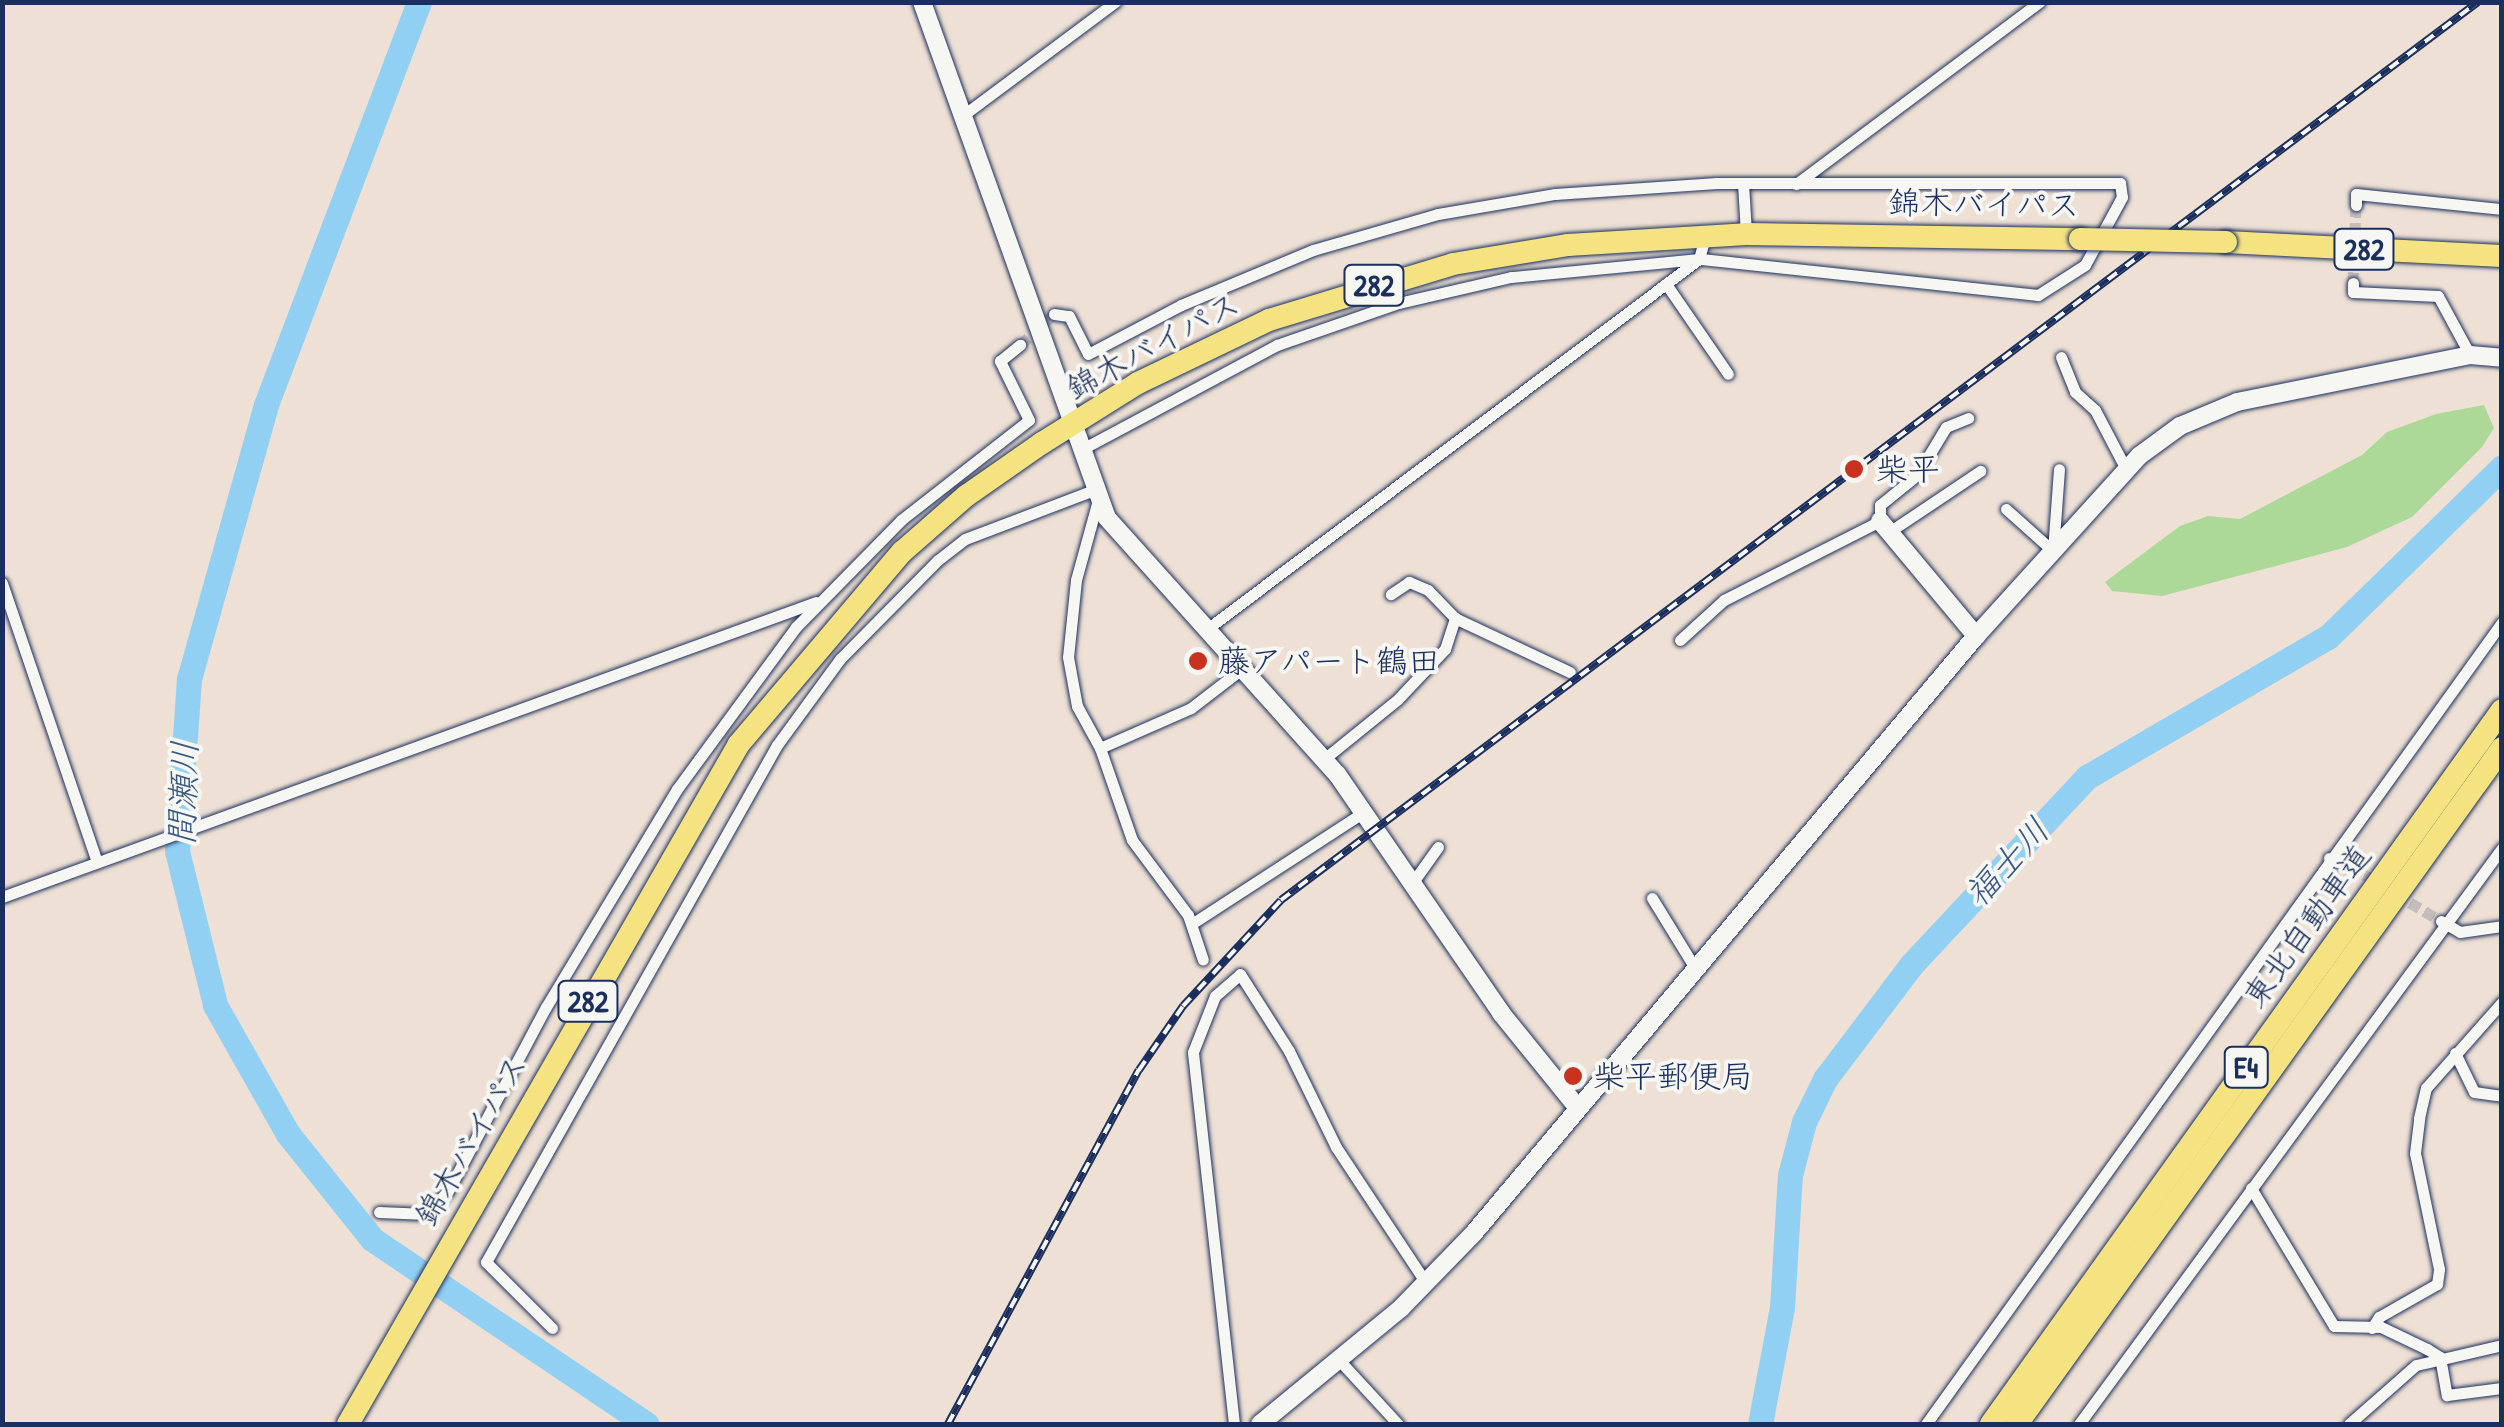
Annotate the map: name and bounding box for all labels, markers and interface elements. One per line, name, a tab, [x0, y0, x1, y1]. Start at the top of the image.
street label: 錦木バイパス	[1888, 183, 2080, 225]
road number: 282	[2332, 224, 2396, 274]
road number: 282	[1342, 260, 1406, 310]
street label: 錦木バイパス	[1059, 284, 1247, 408]
place label: 柴平	[1876, 450, 1940, 488]
marker: 柴平	[1841, 456, 1867, 482]
place label: 藤アパート鶴田	[1218, 642, 1442, 680]
marker: 藤アパート鶴田	[1187, 650, 1209, 672]
water label: 間瀬川	[160, 740, 206, 846]
water label: 福士川	[1956, 809, 2058, 915]
street label: 東北自動車道	[2235, 837, 2379, 1015]
road number: 282	[556, 976, 620, 1026]
road number: E4	[2224, 1042, 2268, 1092]
street label: 錦木バイパス	[406, 1047, 536, 1233]
place label: 柴平郵便局	[1593, 1057, 1753, 1095]
marker: 柴平郵便局	[1562, 1065, 1584, 1087]

